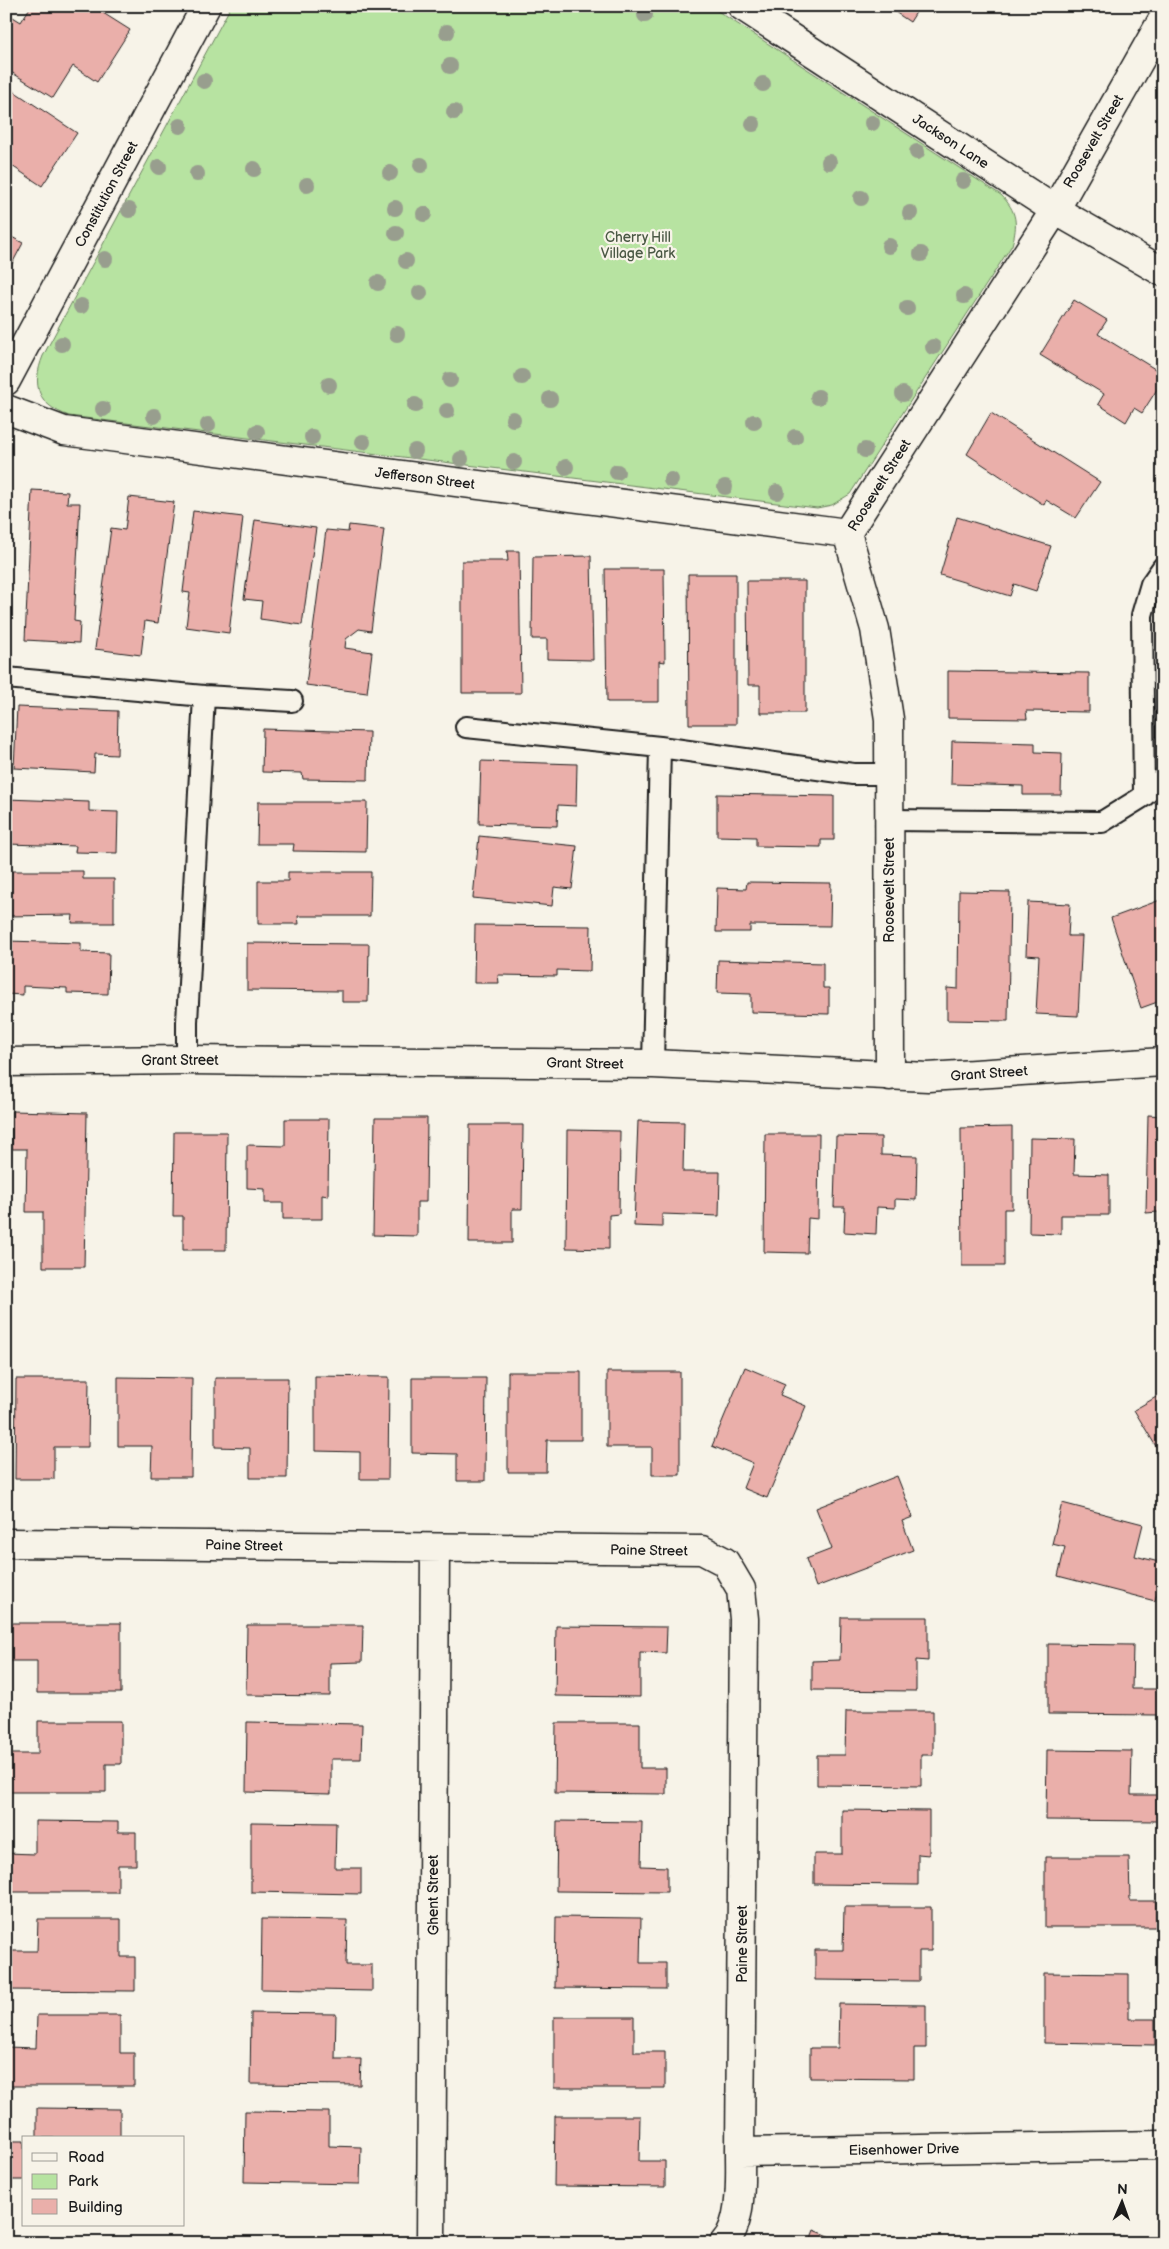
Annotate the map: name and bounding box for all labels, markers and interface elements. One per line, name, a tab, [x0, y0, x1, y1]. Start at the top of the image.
street label: Roosevelt Street	[1060, 91, 1127, 191]
street label: Jackson Lane	[909, 110, 992, 172]
street label: Constitution Street	[71, 138, 142, 250]
park label: Cherry Hill Village Park	[601, 229, 675, 262]
street label: Roosevelt Street	[844, 436, 915, 534]
street label: Jefferson Street	[374, 464, 477, 493]
street label: Roosevelt Street	[881, 837, 898, 943]
street label: Grant Street	[141, 1052, 219, 1069]
street label: Grant Street	[546, 1054, 624, 1073]
street label: Grant Street	[950, 1062, 1029, 1085]
street label: Paine Street	[205, 1536, 284, 1555]
street label: Paine Street	[610, 1541, 689, 1560]
street label: Ghent Street	[425, 1854, 442, 1935]
street label: Paine Street	[734, 1905, 751, 1983]
legend	[22, 2136, 185, 2226]
street label: Eisenhower Drive	[849, 2140, 959, 2159]
text: Road	[68, 2148, 104, 2167]
text: Park	[68, 2172, 99, 2191]
north arrow	[1096, 2176, 1146, 2226]
text: N	[1117, 2181, 1128, 2198]
text: Building	[68, 2198, 123, 2217]

